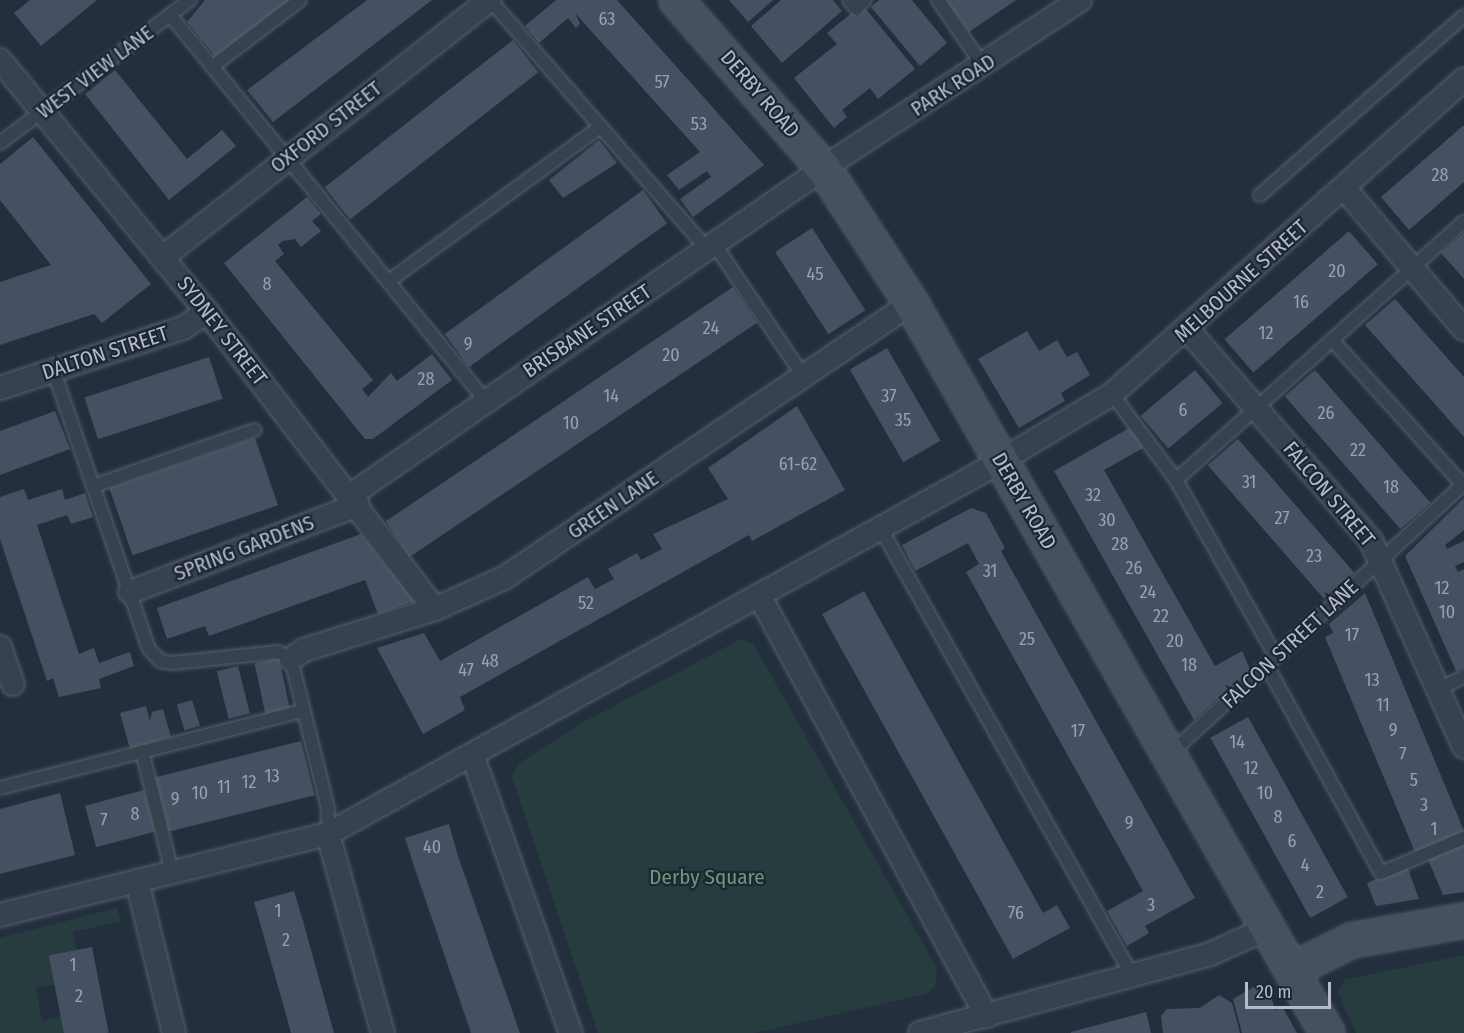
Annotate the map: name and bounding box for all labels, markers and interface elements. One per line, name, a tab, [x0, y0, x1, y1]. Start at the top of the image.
house number: 63	[599, 8, 615, 30]
street label: WEST VIEW LANE	[32, 20, 158, 124]
street label: DERBY ROAD	[715, 45, 805, 143]
street label: PARK ROAD	[906, 48, 1000, 122]
house number: 57	[654, 71, 670, 93]
street label: OXFORD STREET	[265, 76, 387, 178]
house number: 53	[691, 113, 707, 135]
house number: 28	[1432, 164, 1448, 186]
street label: MELBOURNE STREET	[1169, 215, 1313, 347]
house number: 20	[1328, 260, 1346, 282]
house number: 45	[807, 263, 823, 285]
street label: SYDNEY STREET	[172, 272, 272, 390]
house number: 8	[263, 273, 271, 295]
street label: BRISBANE STREET	[518, 279, 656, 383]
house number: 16	[1293, 291, 1309, 313]
house number: 24	[703, 317, 719, 339]
street label: DALTON STREET	[39, 321, 171, 385]
house number: 12	[1259, 322, 1273, 344]
house number: 9	[464, 333, 472, 355]
house number: 20	[662, 344, 680, 366]
house number: 28	[418, 368, 434, 390]
house number: 14	[603, 385, 619, 407]
house number: 37	[881, 385, 897, 407]
house number: 6	[1179, 399, 1187, 421]
house number: 26	[1318, 402, 1334, 424]
house number: 35	[895, 409, 911, 431]
house number: 10	[563, 412, 579, 434]
street label: FALCON STREET	[1278, 436, 1380, 552]
house number: 22	[1350, 439, 1366, 461]
street label: DERBY ROAD	[986, 448, 1062, 554]
house number: 61-62	[779, 453, 817, 475]
street label: GREEN LANE	[563, 466, 663, 544]
house number: 31	[1242, 471, 1256, 493]
house number: 18	[1383, 476, 1399, 498]
house number: 32	[1085, 484, 1101, 506]
house number: 27	[1274, 507, 1290, 529]
house number: 30	[1098, 509, 1116, 531]
street label: SPRING GARDENS	[170, 510, 318, 586]
house number: 28	[1112, 533, 1128, 555]
house number: 23	[1306, 545, 1322, 567]
house number: 26	[1126, 557, 1142, 579]
house number: 31	[983, 560, 997, 582]
street label: FALCON STREET LANE	[1217, 574, 1363, 714]
house number: 12	[1435, 577, 1449, 599]
house number: 24	[1140, 581, 1156, 603]
house number: 52	[578, 592, 594, 614]
house number: 10	[1439, 601, 1455, 623]
house number: 22	[1153, 605, 1169, 627]
house number: 17	[1345, 624, 1359, 646]
house number: 25	[1019, 628, 1035, 650]
house number: 20	[1166, 630, 1184, 652]
house number: 48	[481, 650, 499, 672]
house number: 18	[1181, 654, 1197, 676]
house number: 47	[458, 659, 474, 681]
house number: 13	[1364, 669, 1380, 691]
house number: 11	[1376, 694, 1390, 716]
house number: 9	[1389, 719, 1397, 741]
house number: 17	[1071, 720, 1085, 742]
house number: 14	[1229, 731, 1245, 753]
house number: 7	[1399, 743, 1407, 765]
house number: 12	[1244, 757, 1258, 779]
house number: 13	[264, 765, 280, 787]
house number: 5	[1410, 769, 1418, 791]
house number: 12	[242, 771, 256, 793]
house number: 11	[217, 776, 231, 798]
house number: 10	[192, 782, 208, 804]
house number: 10	[1257, 782, 1273, 804]
house number: 9	[171, 788, 179, 810]
house number: 3	[1420, 794, 1428, 816]
house number: 8	[131, 803, 139, 825]
house number: 8	[1274, 806, 1282, 828]
house number: 7	[100, 809, 108, 831]
house number: 9	[1125, 812, 1133, 834]
house number: 1	[1430, 818, 1438, 840]
house number: 6	[1288, 830, 1296, 852]
house number: 40	[423, 836, 441, 858]
house number: 4	[1301, 854, 1309, 876]
park label: Derby Square	[649, 864, 765, 890]
house number: 2	[1316, 881, 1324, 903]
house number: 3	[1147, 894, 1155, 916]
house number: 1	[274, 900, 282, 922]
house number: 76	[1008, 902, 1024, 924]
house number: 2	[282, 929, 290, 951]
house number: 1	[69, 954, 77, 976]
scale bar	[1248, 970, 1334, 1008]
text: 20 m	[1256, 981, 1291, 1003]
house number: 2	[75, 985, 83, 1007]

